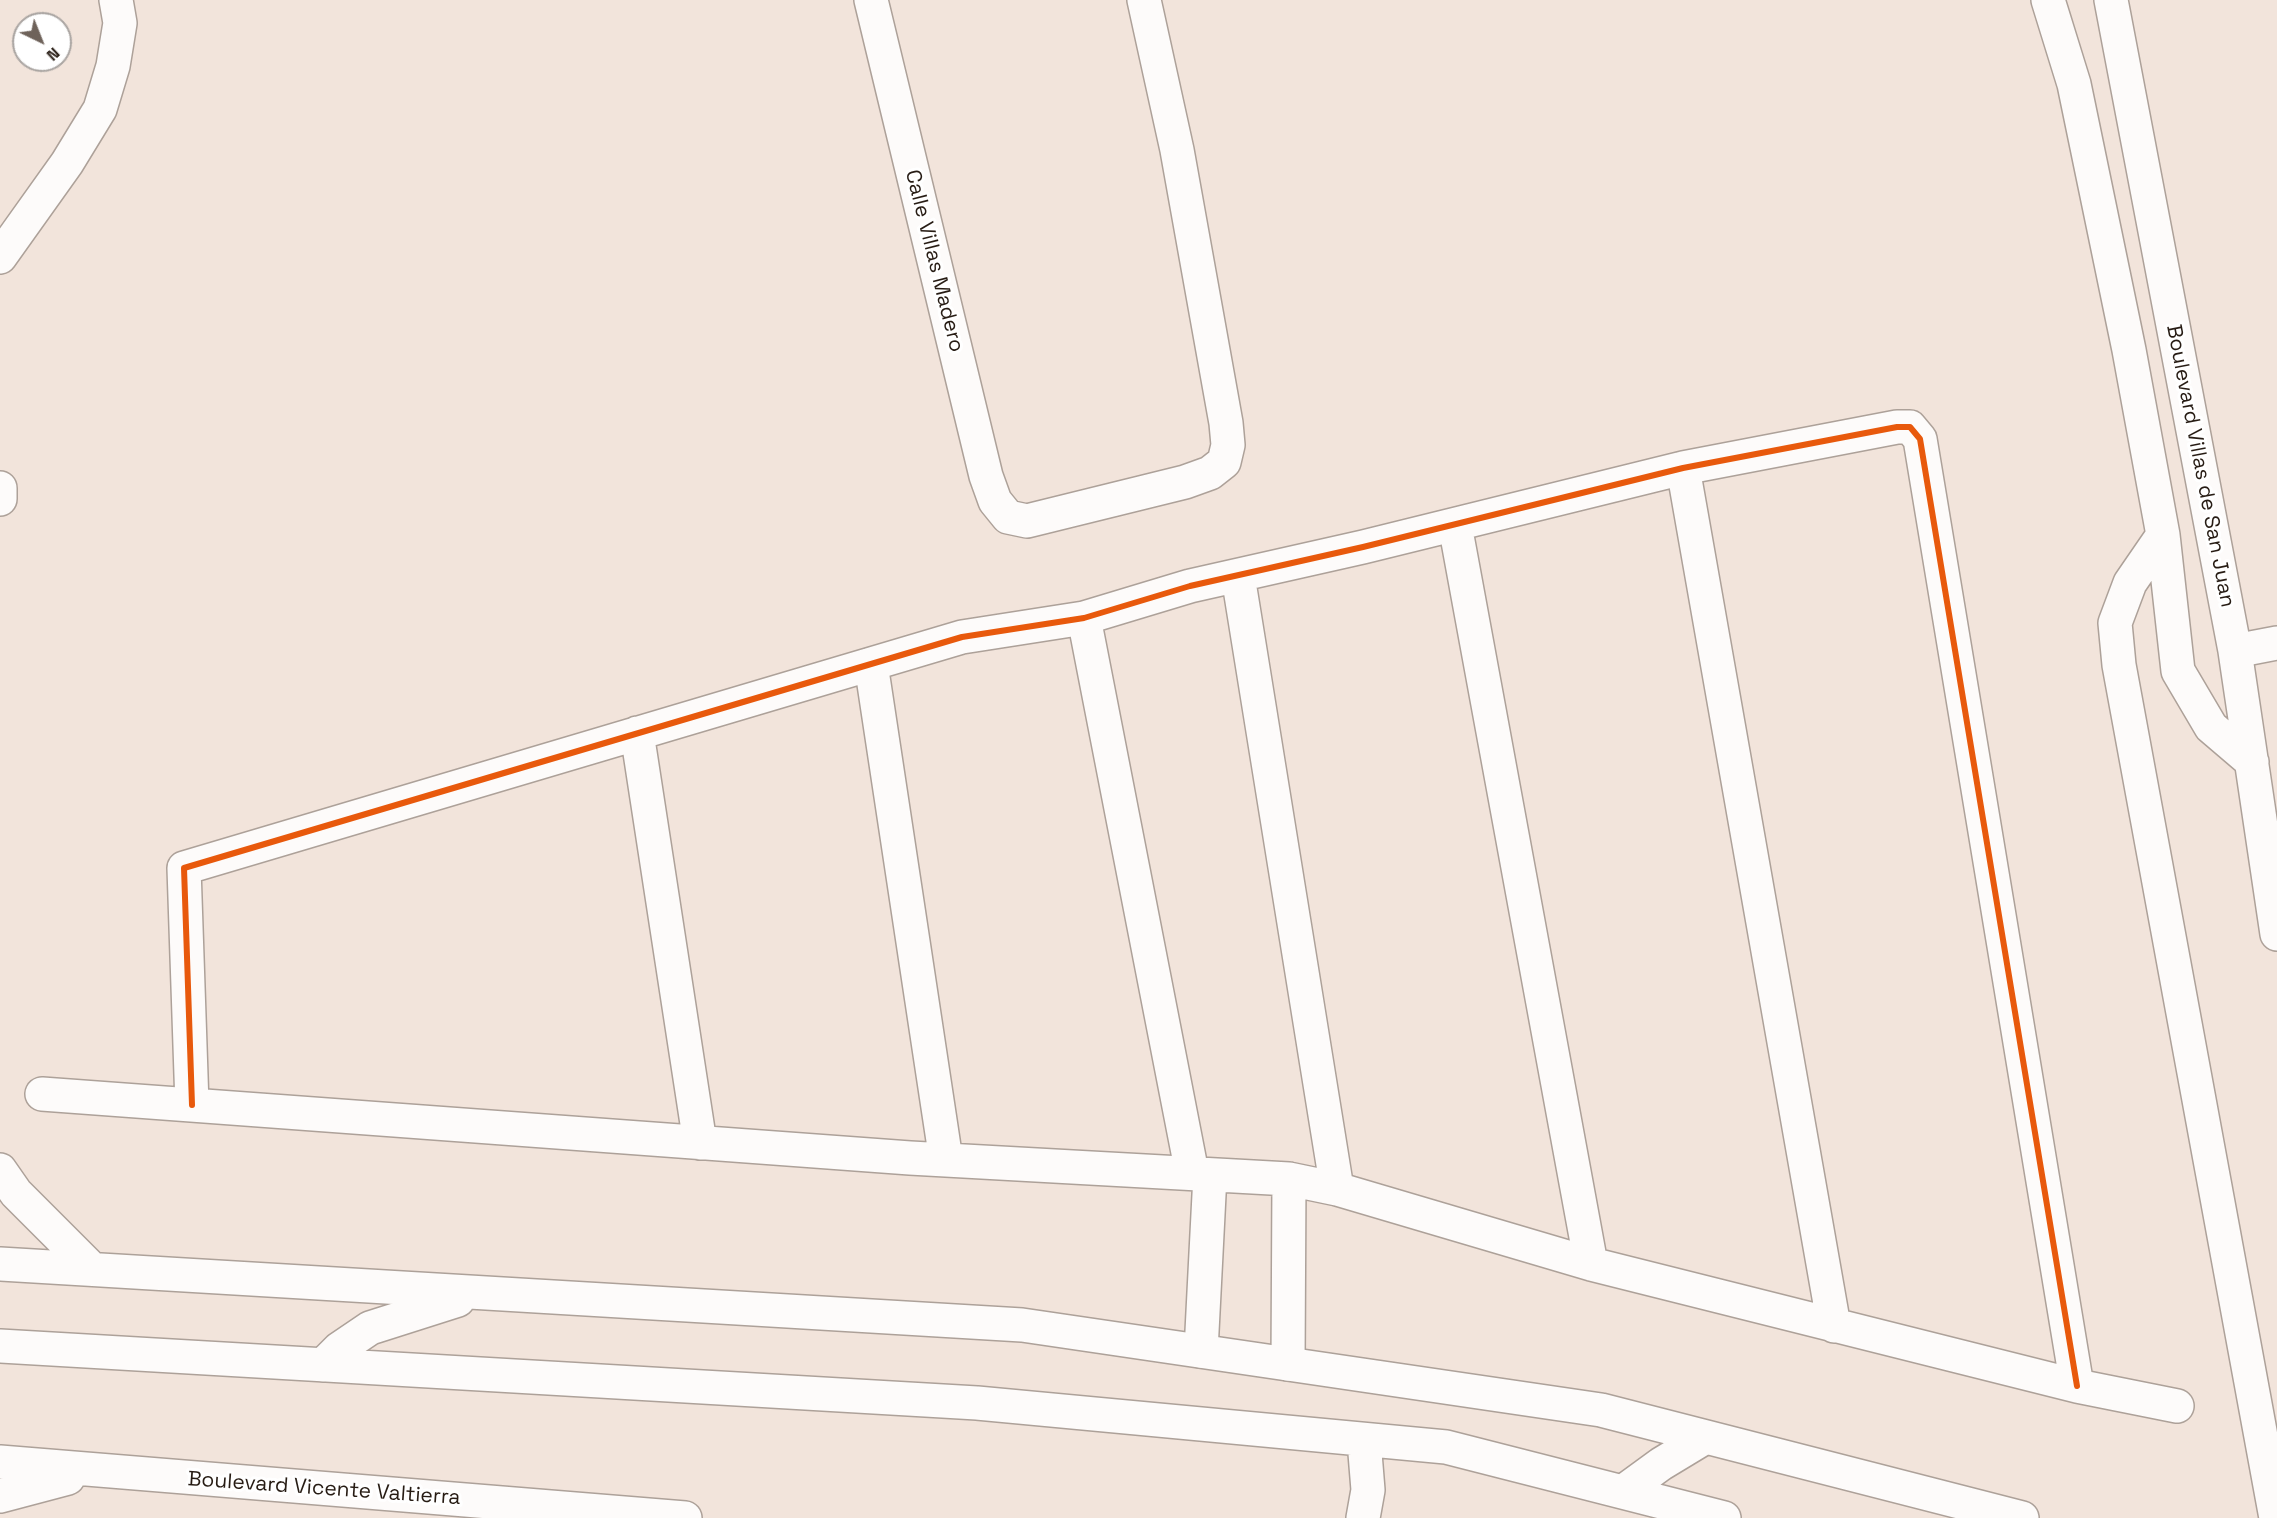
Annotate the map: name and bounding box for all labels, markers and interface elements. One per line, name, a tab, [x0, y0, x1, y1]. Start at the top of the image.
north arrow	[12, 12, 72, 72]
text: N	[42, 43, 64, 65]
street label: Calle Villas Madero	[899, 167, 969, 355]
street label: Boulevard Villas de San Juan	[2160, 322, 2240, 610]
street label: Boulevard Vicente Valtierra	[187, 1467, 461, 1511]

